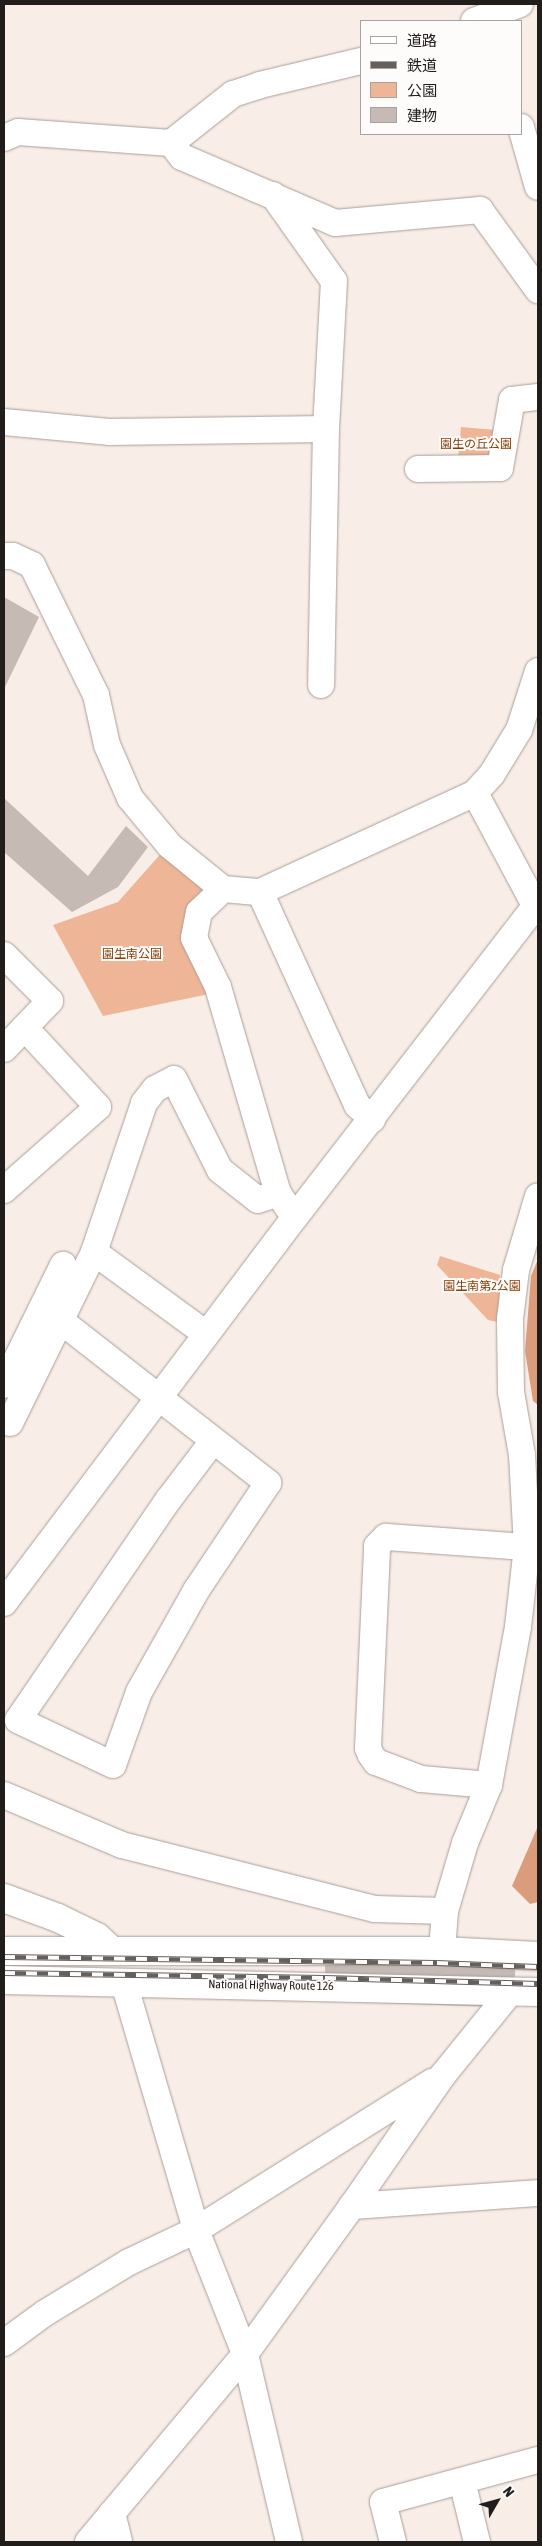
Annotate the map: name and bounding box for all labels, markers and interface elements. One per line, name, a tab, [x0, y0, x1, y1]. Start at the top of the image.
legend	[360, 20, 522, 135]
text: 道路	[407, 32, 437, 49]
text: 鉄道	[407, 57, 437, 74]
text: 公園	[407, 82, 437, 99]
text: 建物	[407, 107, 437, 124]
park label: 園生の丘公園	[440, 438, 512, 452]
park label: 園生南公園	[102, 948, 162, 962]
park label: 園生南第2公園	[443, 1280, 521, 1294]
street label: National Highway Route 126	[208, 1978, 334, 1994]
north arrow	[472, 2476, 522, 2526]
text: N	[500, 2484, 518, 2500]

